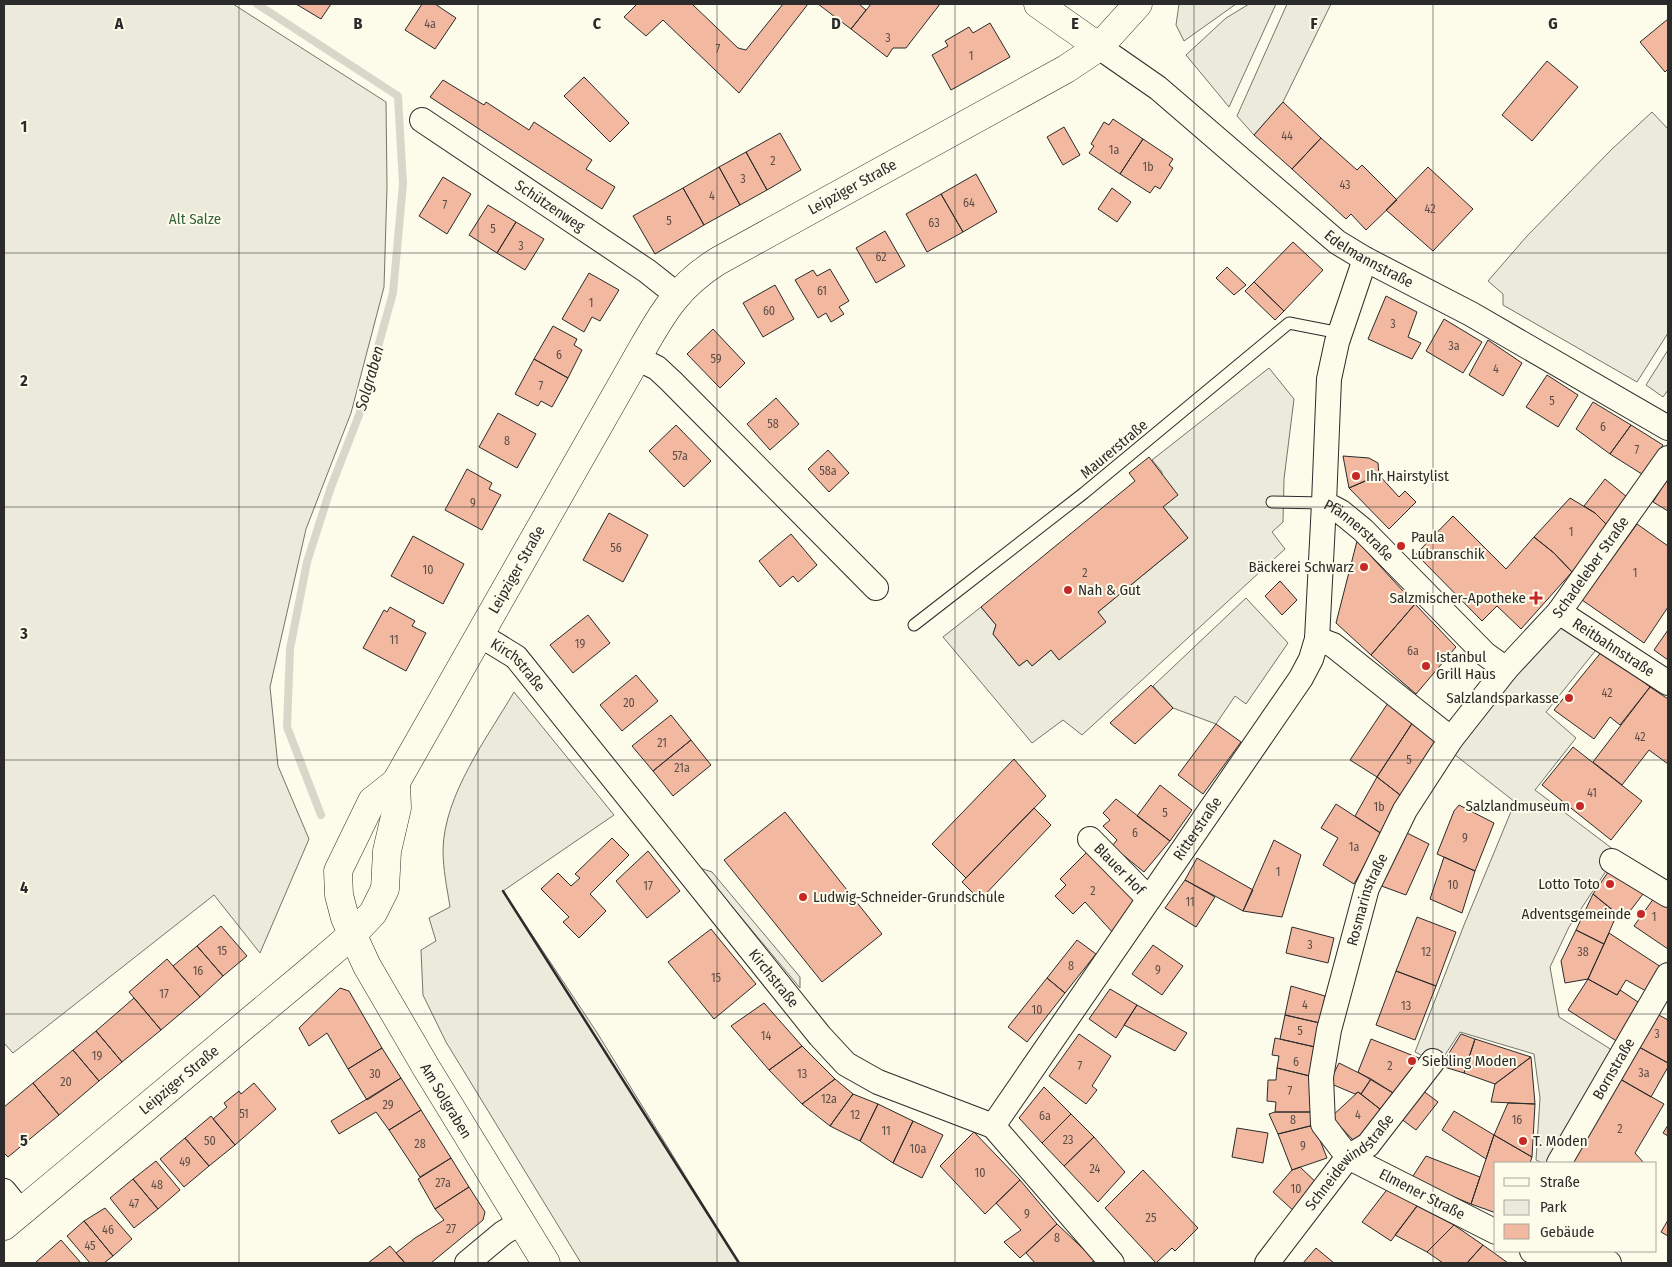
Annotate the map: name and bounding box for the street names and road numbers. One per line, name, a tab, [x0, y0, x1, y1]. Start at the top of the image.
street label: Leipziger Straße	[805, 155, 900, 218]
street label: Schützenweg	[512, 176, 588, 236]
street label: Edelmannstraße	[1321, 226, 1416, 291]
street label: Maurerstraße	[1077, 416, 1151, 482]
street label: Pfännerstraße	[1321, 496, 1398, 565]
street label: Schadeleber Straße	[1549, 513, 1633, 622]
street label: Leipziger Straße	[485, 523, 549, 617]
street label: Reitbahnstraße	[1569, 614, 1658, 681]
street label: Kirchstraße	[487, 635, 549, 695]
street label: Ritterstraße	[1169, 793, 1226, 864]
street label: Blauer Hof	[1090, 839, 1150, 899]
street label: Rosmarinstraße	[1343, 850, 1391, 948]
street label: Kirchstraße	[745, 945, 803, 1011]
street label: Bornstraße	[1589, 1035, 1639, 1103]
street label: Leipziger Straße	[136, 1042, 223, 1118]
street label: Am Solgraben	[416, 1060, 476, 1142]
street label: Schneidewindstraße	[1301, 1110, 1398, 1214]
street label: Elmener Straße	[1376, 1165, 1468, 1223]

